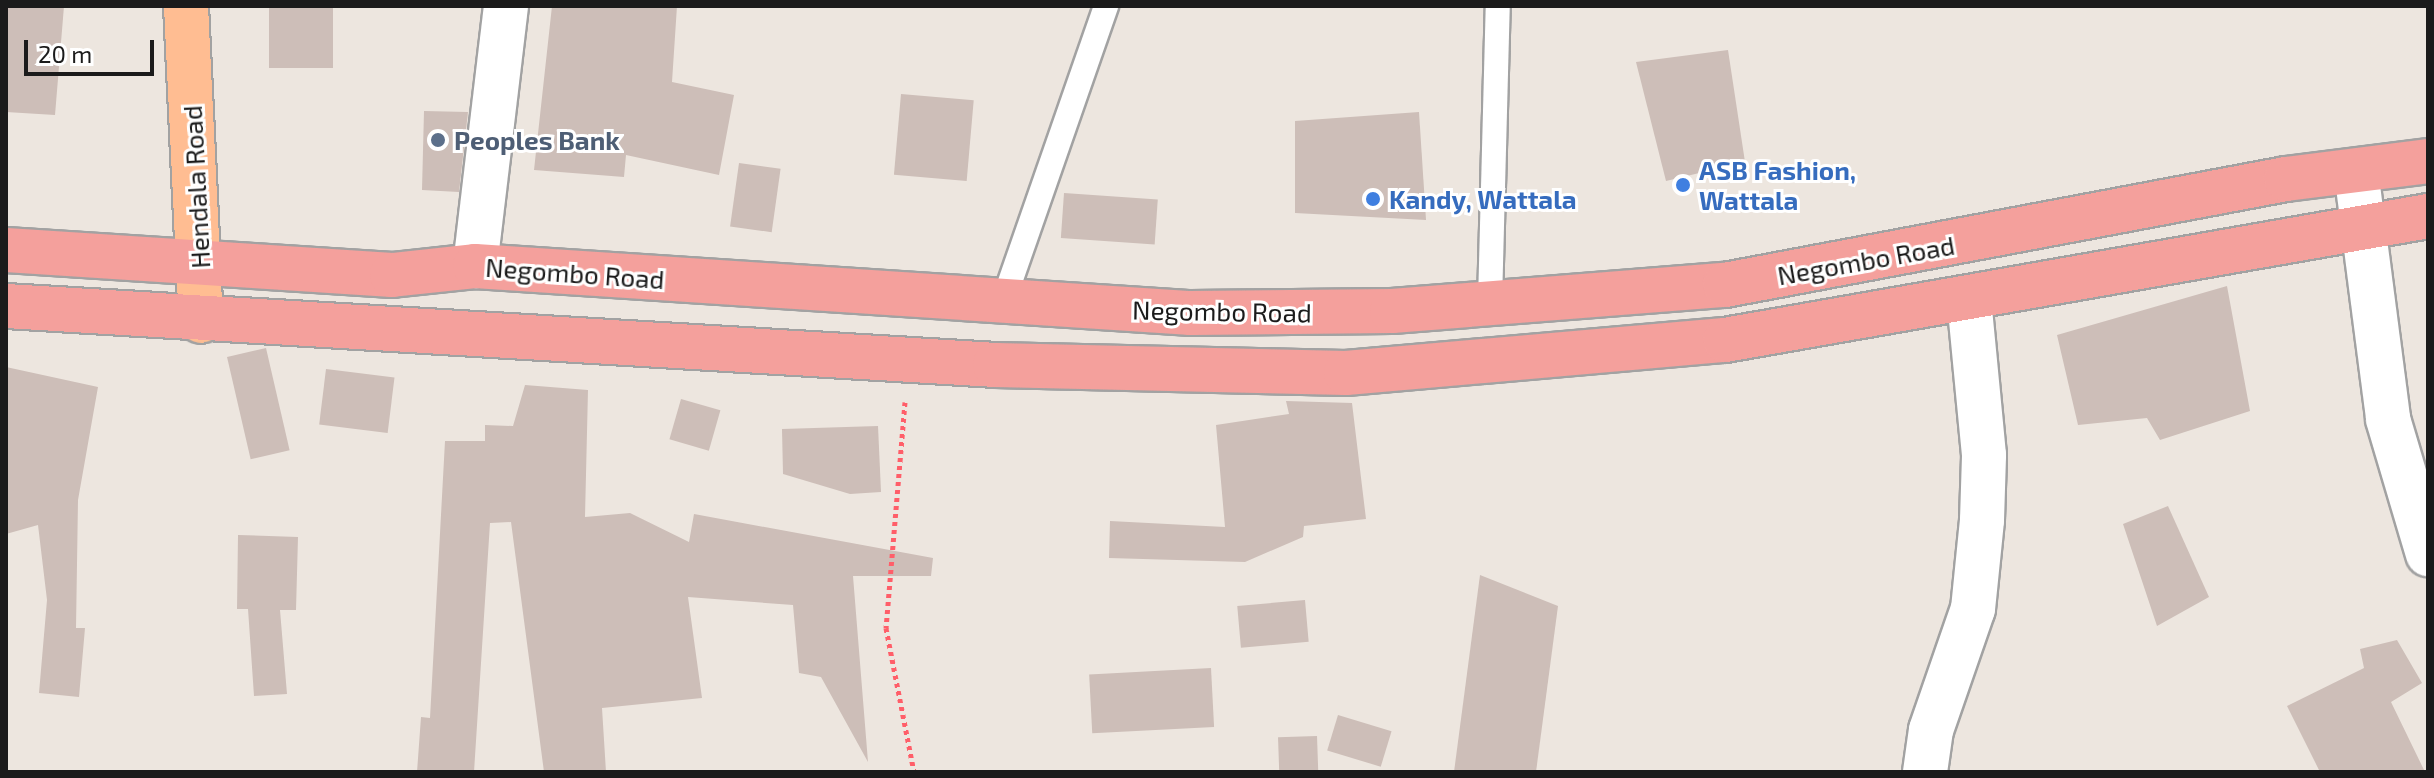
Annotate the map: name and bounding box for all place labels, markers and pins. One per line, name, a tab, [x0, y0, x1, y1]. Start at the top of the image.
place label: Peoples Bank	[454, 124, 620, 156]
marker: Peoples Bank	[429, 131, 447, 149]
place label: ASB Fashion, Wattala	[1699, 154, 1856, 216]
marker: ASB Fashion, Wattala	[1674, 176, 1692, 194]
place label: Kandy, Wattala	[1389, 183, 1577, 215]
marker: Kandy, Wattala	[1364, 190, 1382, 208]

